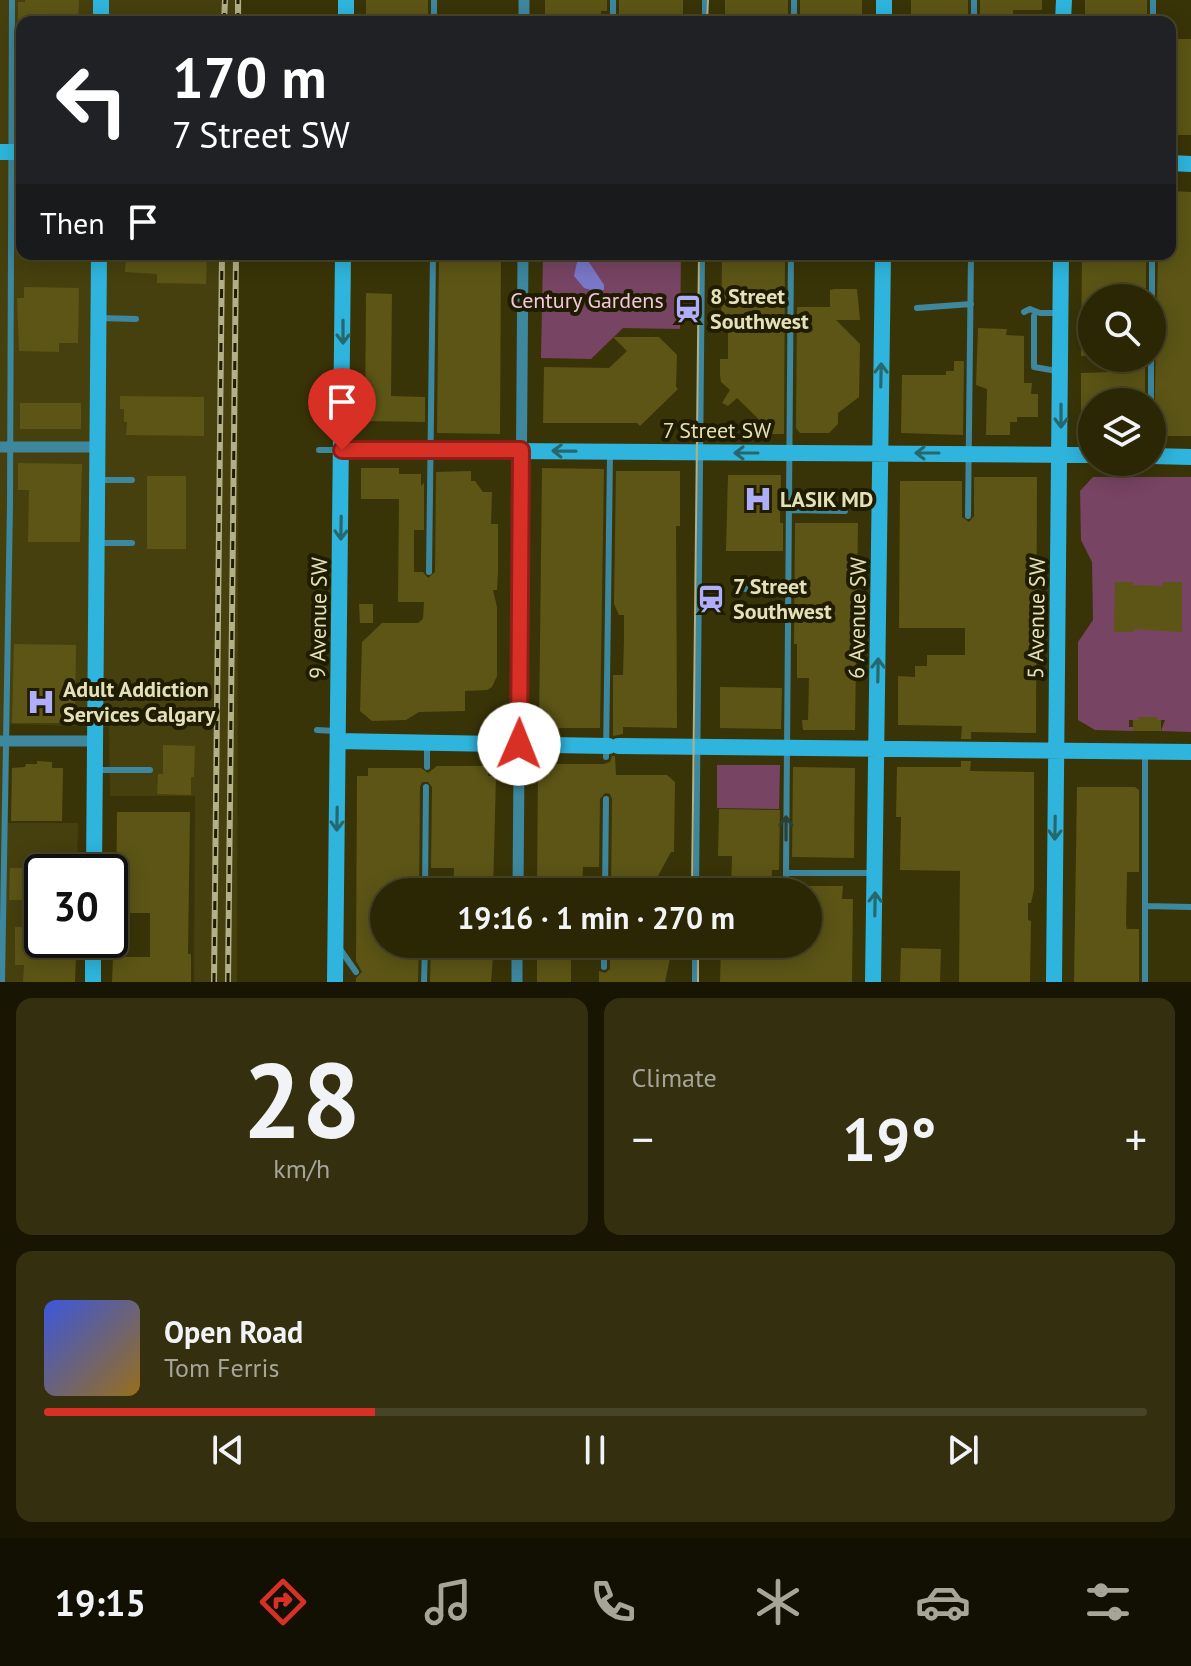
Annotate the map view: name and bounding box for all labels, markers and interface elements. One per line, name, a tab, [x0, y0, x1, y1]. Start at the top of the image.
text: 170 m	[172, 41, 327, 113]
icon: left	[40, 48, 144, 152]
text: 7 Street SW	[172, 111, 350, 158]
icon: arrive	[121, 200, 165, 244]
text: Then	[40, 203, 105, 242]
place label: 8 Street Southwest	[710, 282, 809, 335]
map controls	[1078, 284, 1166, 476]
button: search	[1078, 284, 1166, 372]
park label: Century Gardens	[510, 286, 664, 314]
station icon: 8 Street Southwest	[673, 294, 703, 324]
one-way arrow	[335, 318, 351, 345]
one-way arrow	[873, 362, 889, 389]
pin	[308, 368, 376, 450]
icon: arrive	[320, 380, 364, 424]
button: layers	[1078, 388, 1166, 476]
one-way arrow	[1053, 402, 1069, 429]
street label: 7 Street SW	[663, 416, 772, 444]
one-way arrow	[551, 443, 578, 459]
one-way arrow	[733, 445, 760, 460]
one-way arrow	[914, 446, 941, 461]
hospital icon: LASIK MD	[743, 484, 773, 514]
place label: LASIK MD	[780, 485, 873, 513]
one-way arrow	[333, 514, 349, 541]
street label: 9 Avenue SW	[303, 556, 333, 679]
street label: 6 Avenue SW	[842, 556, 872, 679]
street label: 5 Avenue SW	[1021, 556, 1051, 679]
place label: 7 Street Southwest	[733, 572, 832, 625]
station icon: 7 Street Southwest	[696, 584, 726, 614]
one-way arrow	[870, 657, 886, 684]
place label: Adult Addiction Services Calgary	[63, 675, 216, 728]
hospital icon: Adult Addiction Services Calgary	[26, 687, 56, 717]
position arrow	[477, 702, 561, 786]
one-way arrow	[329, 805, 345, 832]
one-way arrow	[1048, 814, 1063, 841]
one-way arrow	[778, 815, 794, 842]
speed limit sign: 30	[24, 854, 128, 958]
one-way arrow	[867, 891, 882, 918]
text: 19:16 · 1 min · 270 m	[457, 898, 735, 937]
text: 28	[243, 1032, 361, 1167]
text: Climate	[632, 1061, 717, 1094]
text: 19°	[842, 1100, 936, 1178]
text: −	[632, 1110, 654, 1167]
text: +	[1125, 1110, 1147, 1167]
text: km/h	[273, 1152, 330, 1185]
text: Open Road	[164, 1312, 303, 1351]
text: Tom Ferris	[164, 1351, 279, 1384]
icon: previous	[206, 1428, 250, 1472]
icon: pause	[573, 1428, 617, 1472]
icon: next	[941, 1428, 985, 1472]
icon: directions	[255, 1574, 311, 1630]
icon: music	[420, 1574, 476, 1630]
icon: phone	[585, 1574, 641, 1630]
icon: climate	[750, 1574, 806, 1630]
icon: car	[915, 1574, 971, 1630]
icon: filters	[1080, 1574, 1136, 1630]
text: 19:15	[55, 1579, 146, 1626]

